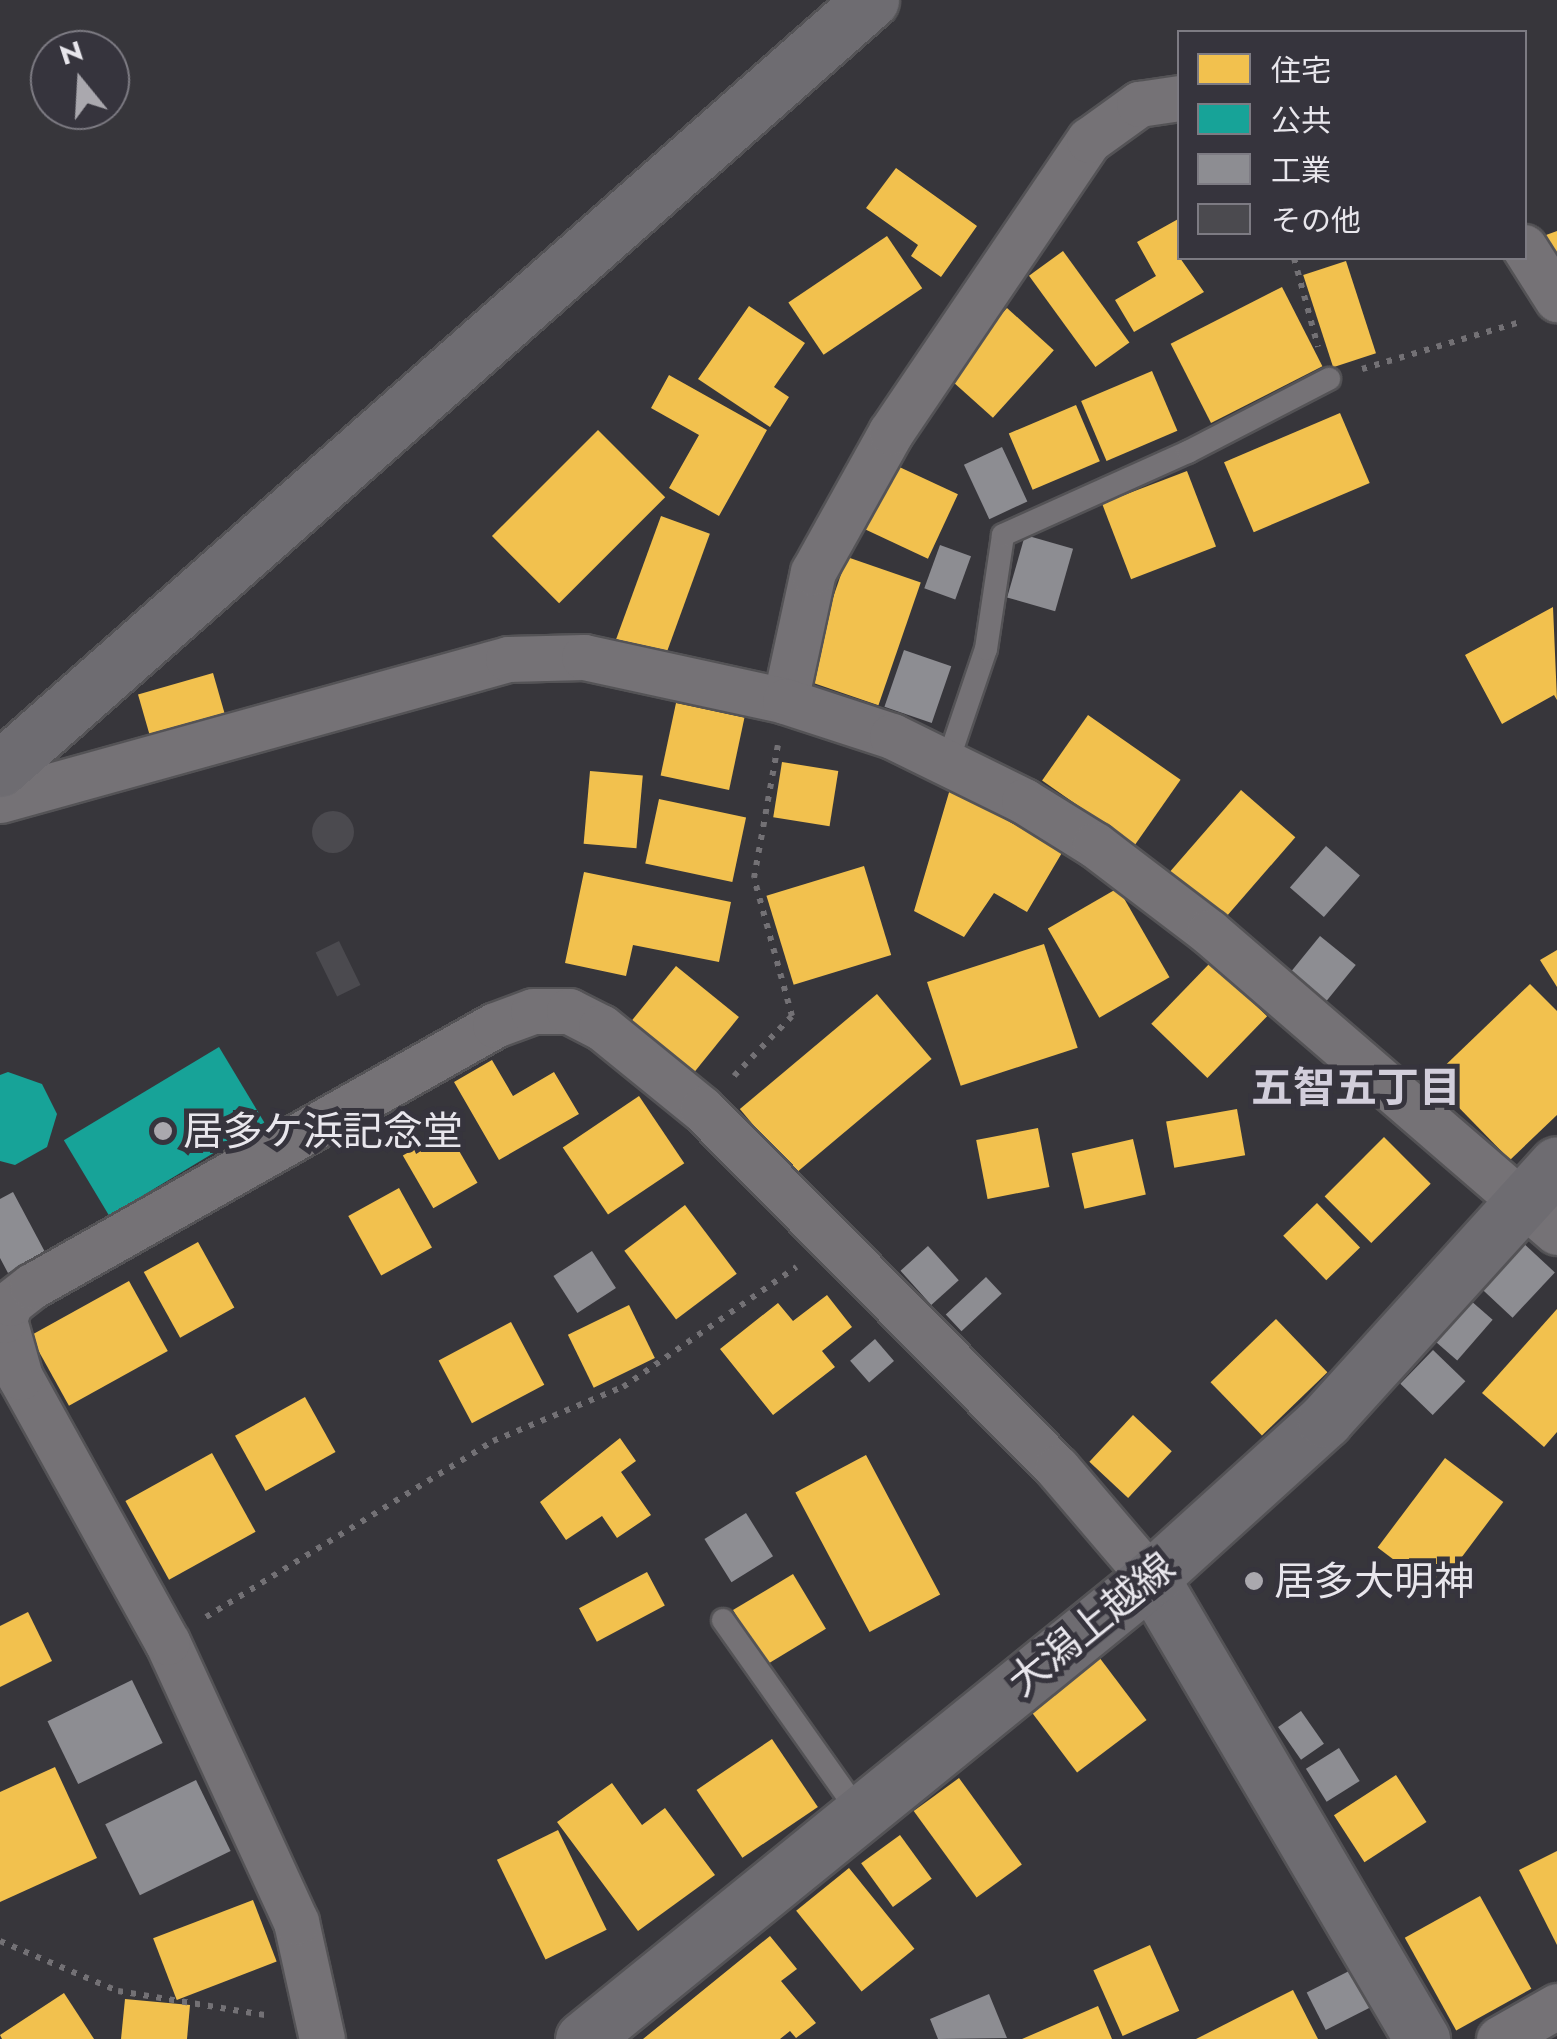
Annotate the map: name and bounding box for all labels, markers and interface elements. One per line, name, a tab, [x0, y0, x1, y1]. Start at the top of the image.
north arrow	[30, 30, 130, 130]
text: N	[54, 30, 88, 76]
legend	[1177, 30, 1527, 260]
text: 住宅	[1271, 49, 1331, 92]
text: 公共	[1271, 99, 1331, 142]
text: 工業	[1271, 149, 1331, 192]
text: その他	[1271, 199, 1361, 242]
district label: 五智五丁目	[1251, 1063, 1461, 1113]
place label: 居多ケ浜記念堂	[183, 1107, 463, 1155]
marker: 居多ケ浜記念堂	[152, 1120, 174, 1142]
street label: 大潟上越線	[998, 1542, 1184, 1706]
place label: 居多大明神	[1274, 1557, 1474, 1605]
marker: 居多大明神	[1243, 1570, 1265, 1592]

